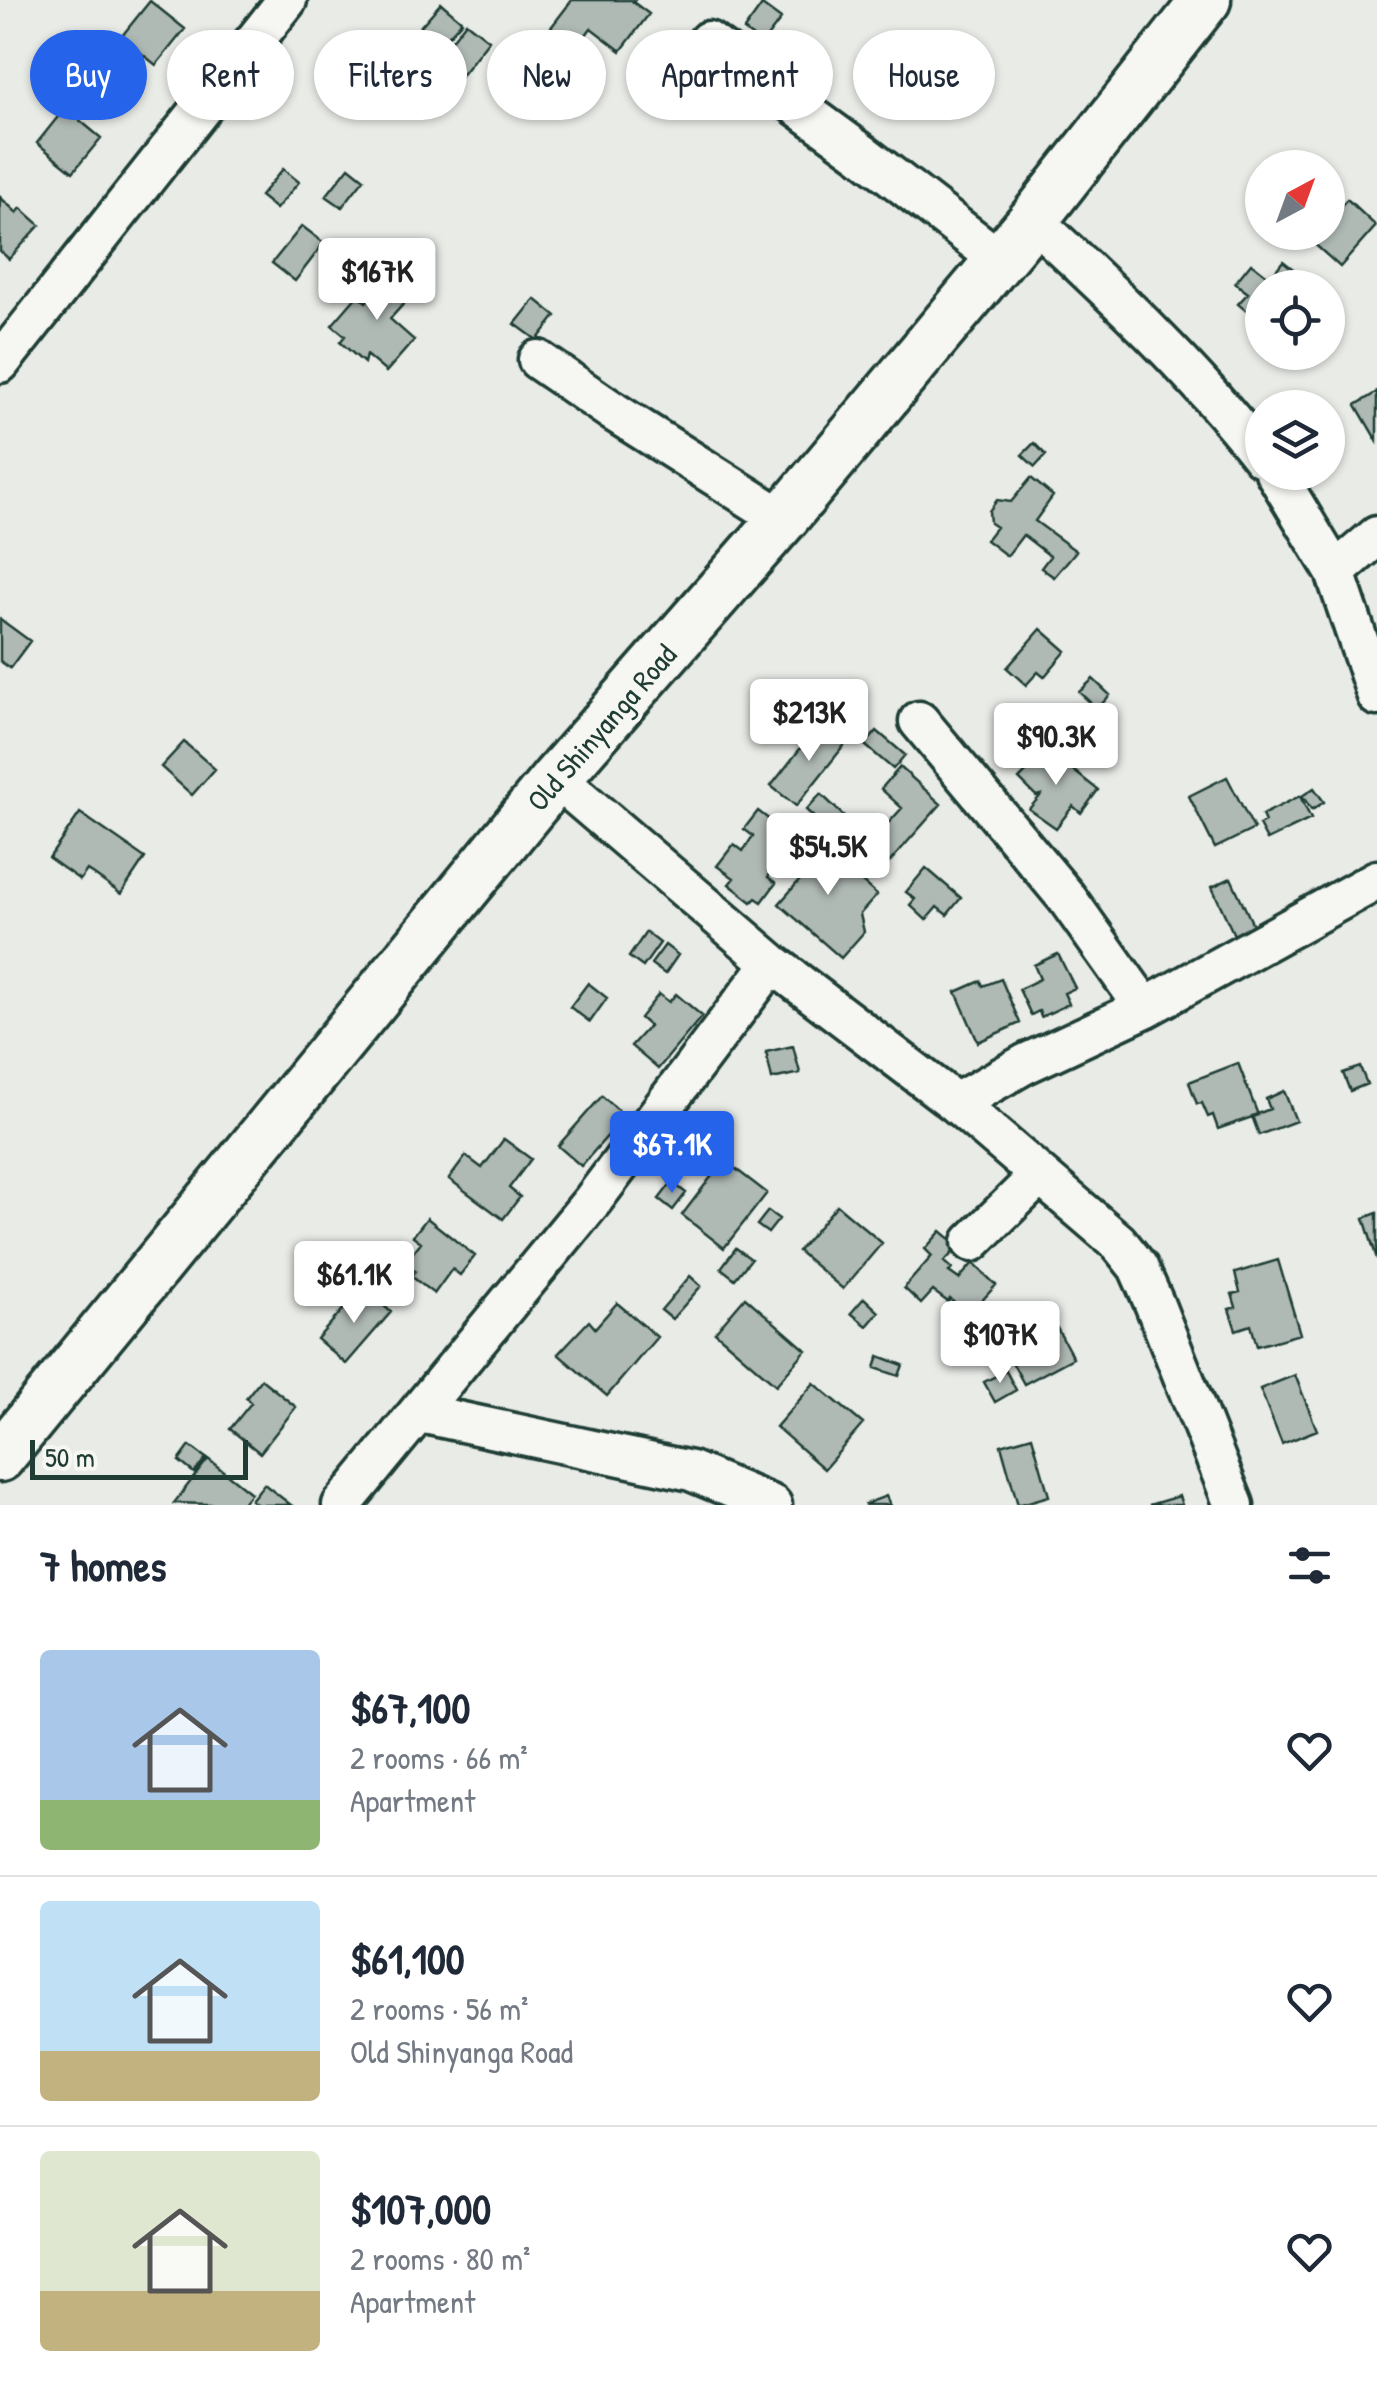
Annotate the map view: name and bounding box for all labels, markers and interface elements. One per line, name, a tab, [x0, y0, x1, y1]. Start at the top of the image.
chip: Buy	[30, 30, 147, 120]
chip: Rent	[167, 30, 294, 120]
chip: Filters	[314, 30, 467, 120]
chip: New	[487, 30, 606, 120]
chip: Apartment	[626, 30, 833, 120]
chip: House	[853, 30, 995, 120]
north arrow	[1245, 150, 1345, 250]
map controls	[1245, 150, 1345, 490]
pin: $167K	[307, 238, 447, 323]
text: $167K	[340, 249, 414, 292]
button: locate	[1245, 270, 1345, 370]
button: layers	[1245, 390, 1345, 490]
street label: Old Shinyanga Road	[518, 635, 685, 819]
pin: $213K	[739, 679, 879, 764]
text: $213K	[772, 690, 846, 733]
pin: $90.3K	[975, 703, 1137, 788]
text: $90.3K	[1016, 714, 1096, 757]
pin: $54.5K	[747, 813, 909, 898]
text: $54.5K	[789, 824, 867, 867]
pin: $67.1K	[591, 1111, 753, 1196]
text: $67.1K	[632, 1122, 712, 1165]
pin: $61.1K	[273, 1241, 435, 1326]
text: $61.1K	[316, 1252, 392, 1295]
pin: $107K	[930, 1301, 1070, 1386]
text: $107K	[963, 1312, 1037, 1355]
scale bar	[30, 1435, 248, 1480]
text: 50 m	[45, 1438, 95, 1476]
text: 7 homes	[40, 1537, 166, 1594]
icon: filters	[1282, 1538, 1337, 1593]
text: $67,100	[350, 1679, 470, 1736]
icon: home	[120, 1690, 240, 1810]
icon: heart	[1282, 1723, 1337, 1778]
text: 2 rooms · 66 m²	[350, 1736, 528, 1779]
text: Apartment	[350, 1779, 475, 1822]
text: $61,100	[350, 1930, 465, 1987]
icon: home	[120, 1941, 240, 2061]
icon: heart	[1282, 1974, 1337, 2029]
text: 2 rooms · 56 m²	[350, 1987, 528, 2030]
text: Old Shinyanga Road	[350, 2030, 573, 2073]
text: $107,000	[350, 2180, 491, 2237]
icon: home	[120, 2191, 240, 2311]
icon: heart	[1282, 2224, 1337, 2279]
text: 2 rooms · 80 m²	[350, 2237, 530, 2280]
text: Apartment	[350, 2280, 475, 2323]

